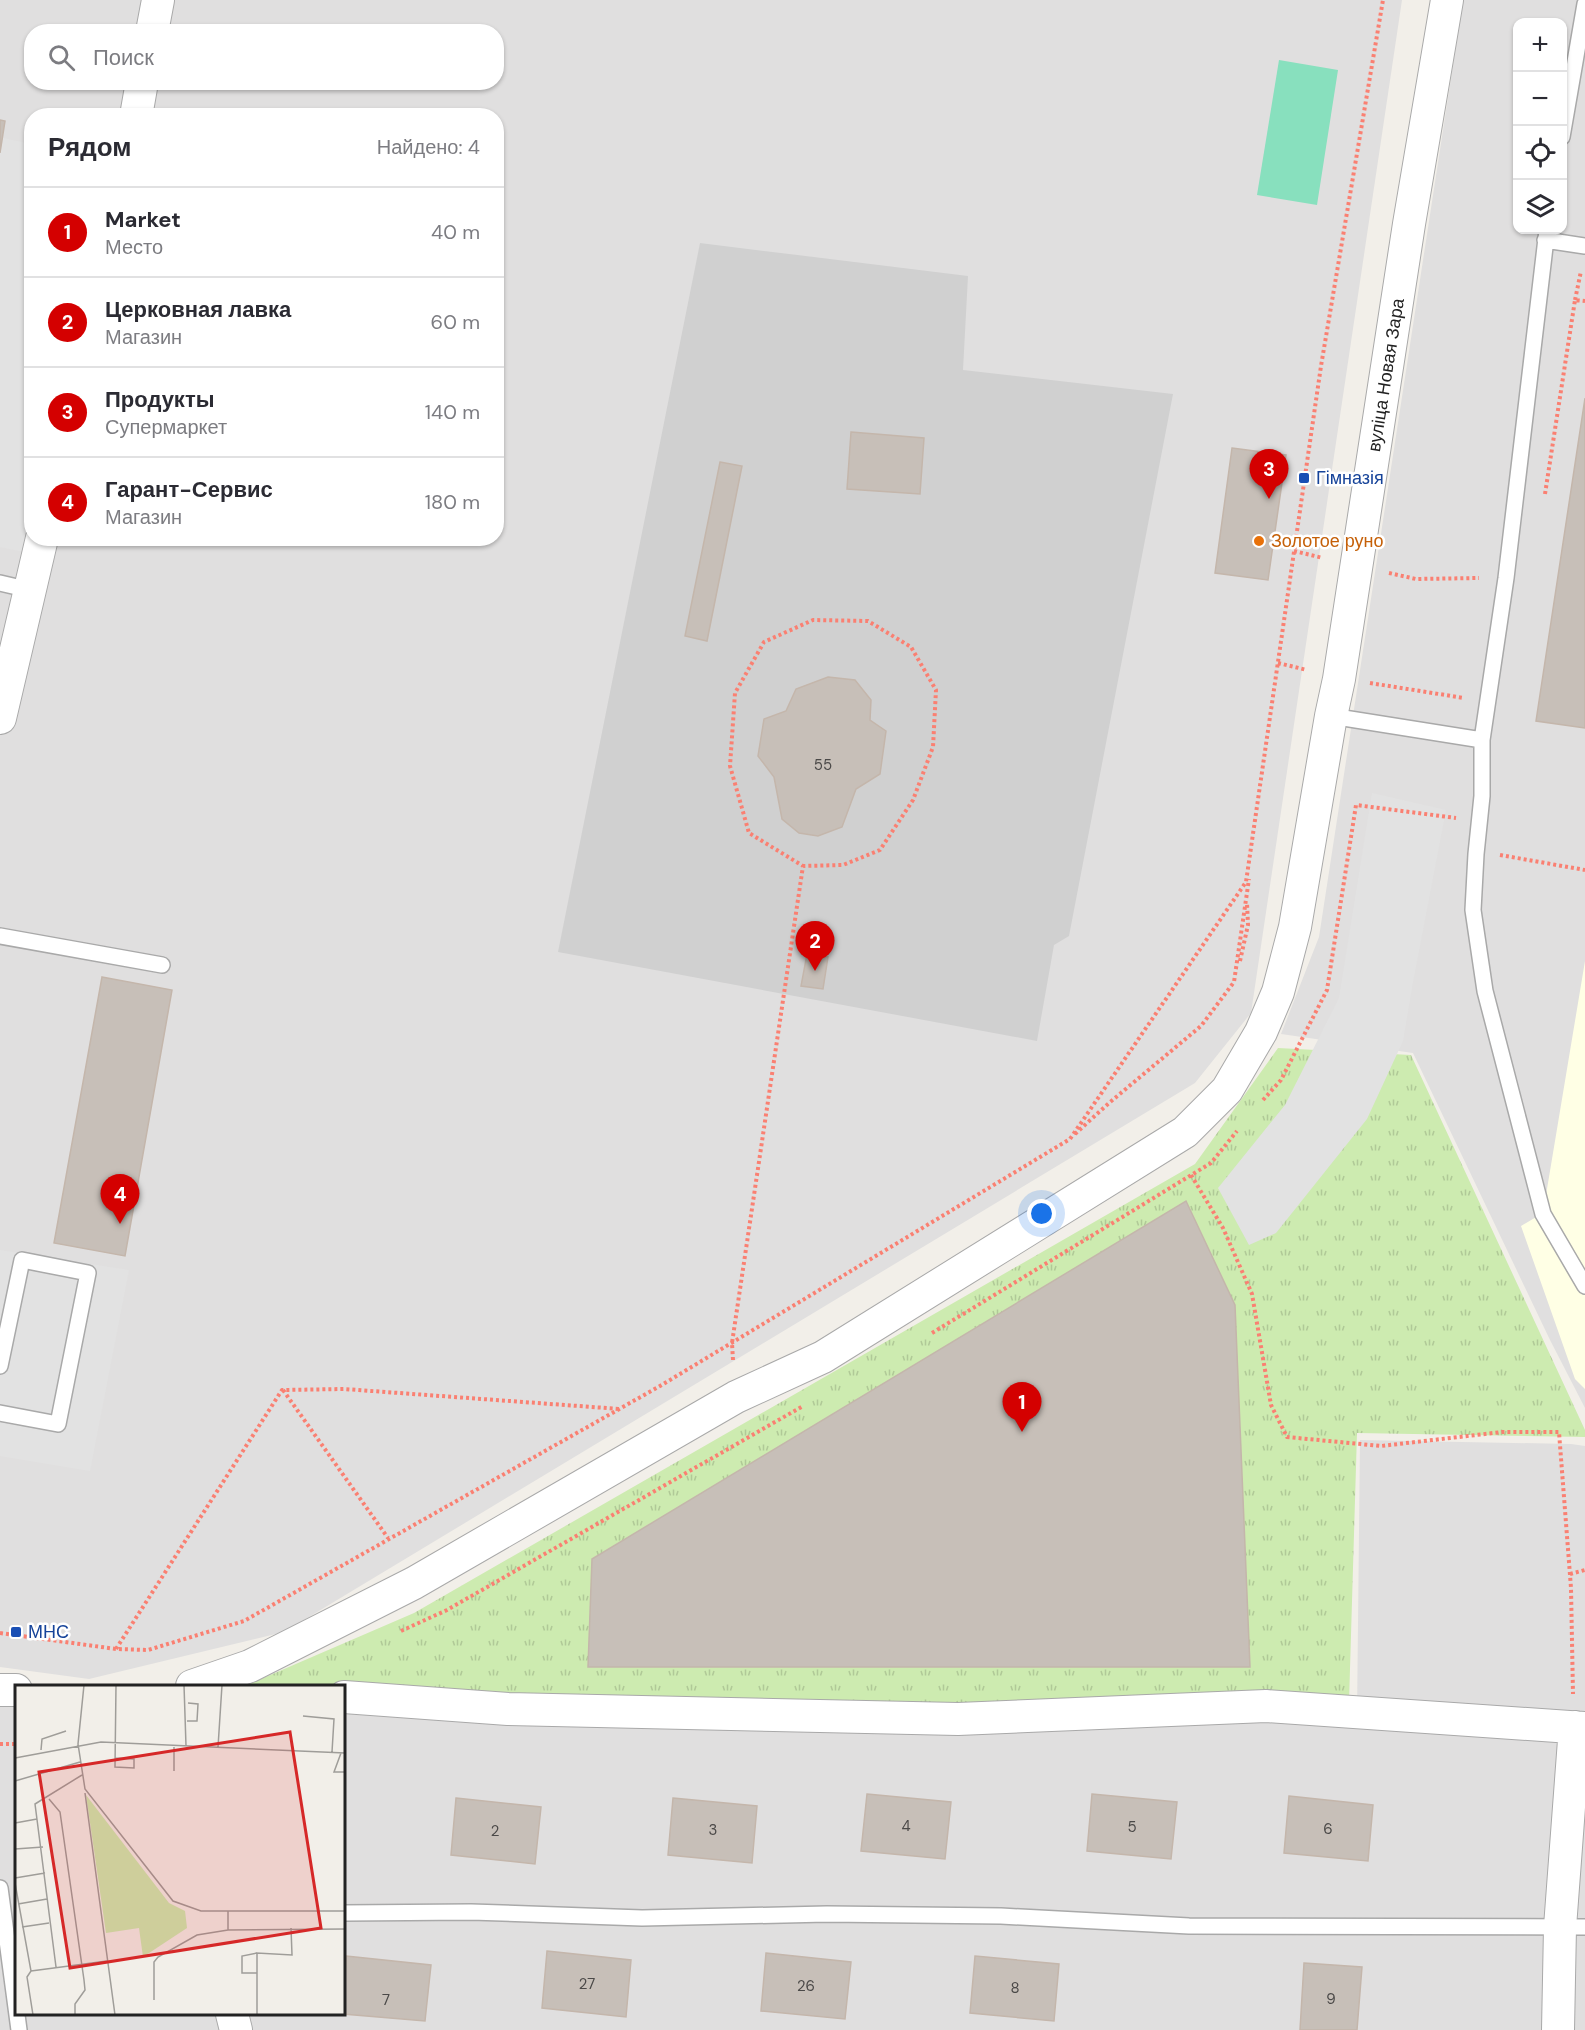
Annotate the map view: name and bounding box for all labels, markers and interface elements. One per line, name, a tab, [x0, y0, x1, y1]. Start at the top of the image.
map controls	[1513, 18, 1567, 234]
button: +	[1513, 18, 1567, 72]
search box	[24, 24, 504, 90]
icon: search	[45, 41, 78, 74]
text: Поиск	[93, 43, 154, 72]
button: −	[1513, 72, 1567, 126]
button: locate	[1513, 126, 1567, 180]
text: Рядом	[48, 130, 131, 164]
text: Найдено: 4	[377, 134, 480, 160]
button: layers	[1513, 180, 1567, 234]
text: Market	[105, 205, 181, 234]
text: 1	[64, 219, 71, 245]
text: 40 m	[431, 219, 480, 245]
text: Место	[105, 234, 163, 260]
text: Церковная лавка	[105, 295, 291, 324]
street label: вуліца Новая Зара	[1362, 296, 1410, 454]
text: 2	[62, 309, 73, 335]
text: 60 m	[431, 309, 480, 335]
text: Магазин	[105, 324, 182, 350]
text: Продукты	[105, 385, 214, 414]
text: 3	[61, 399, 74, 425]
text: 140 m	[425, 399, 480, 425]
text: Супермаркет	[105, 414, 227, 440]
pin: 3	[1250, 450, 1288, 499]
place label: Гімназія	[1316, 466, 1384, 490]
marker: Гімназія	[1297, 471, 1311, 485]
text: Гарант-Сервис	[105, 475, 273, 504]
text: 4	[61, 489, 74, 515]
text: 180 m	[425, 489, 480, 515]
text: Магазин	[105, 504, 182, 530]
place label: Золотое руно	[1271, 529, 1383, 553]
marker: Золотое руно	[1252, 534, 1266, 548]
house number: 55	[814, 755, 832, 775]
pin: 2	[796, 922, 834, 971]
pin: 4	[100, 1174, 140, 1224]
your location	[1027, 1199, 1056, 1228]
pin: 1	[1002, 1382, 1042, 1432]
place label: МНС	[28, 1620, 69, 1644]
marker: МНС	[9, 1625, 23, 1639]
inset map	[15, 1685, 345, 2015]
house number: 4	[901, 1816, 911, 1836]
house number: 5	[1127, 1817, 1137, 1837]
house number: 6	[1323, 1819, 1333, 1839]
house number: 3	[709, 1820, 717, 1840]
house number: 2	[491, 1821, 499, 1841]
house number: 27	[579, 1974, 595, 1994]
house number: 26	[797, 1976, 815, 1996]
house number: 8	[1010, 1978, 1020, 1998]
house number: 9	[1326, 1989, 1336, 2009]
house number: 7	[382, 1990, 390, 2010]

